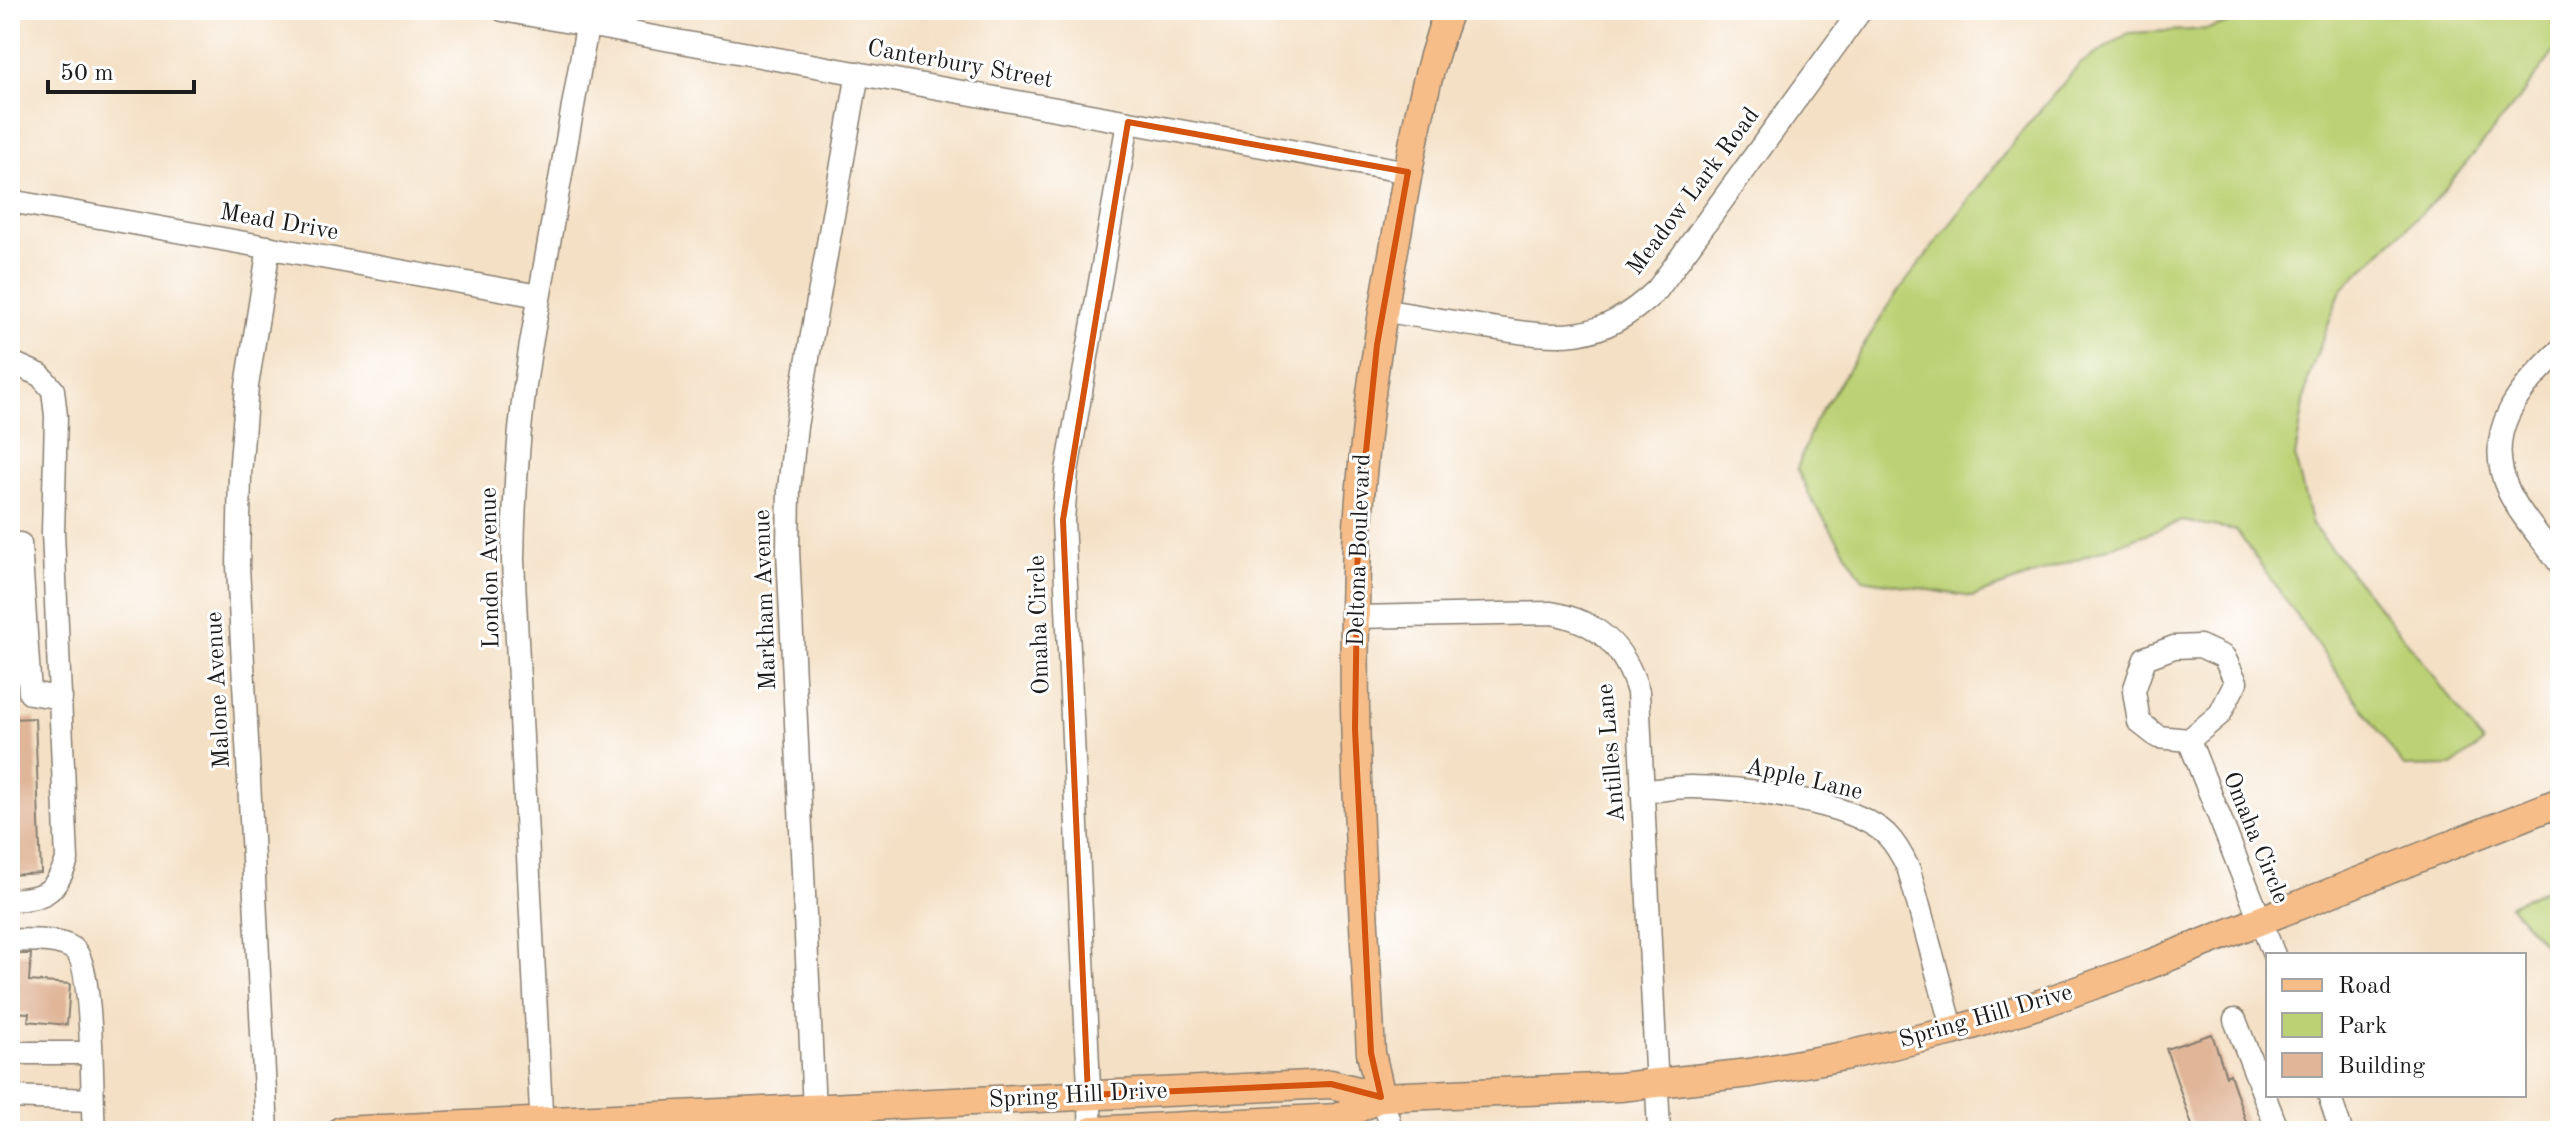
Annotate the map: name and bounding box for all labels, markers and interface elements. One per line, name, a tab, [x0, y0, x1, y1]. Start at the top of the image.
street label: Canterbury Street	[865, 37, 1055, 93]
scale bar	[48, 44, 194, 94]
text: 50 m	[60, 62, 114, 86]
street label: Meadow Lark Road	[1623, 104, 1765, 280]
street label: Mead Drive	[218, 201, 340, 245]
street label: Deltona Boulevard	[1345, 453, 1375, 647]
street label: London Avenue	[478, 487, 504, 649]
street label: Markham Avenue	[751, 509, 781, 691]
street label: Omaha Circle	[1026, 555, 1054, 695]
street label: Malone Avenue	[203, 611, 235, 769]
street label: Antilles Lane	[1594, 683, 1630, 823]
street label: Apple Lane	[1743, 755, 1865, 805]
street label: Omaha Circle	[2218, 769, 2292, 907]
legend	[2266, 953, 2526, 1097]
text: Road	[2338, 975, 2391, 999]
street label: Spring Hill Drive	[1897, 981, 2075, 1053]
text: Park	[2338, 1015, 2387, 1039]
text: Building	[2338, 1055, 2425, 1079]
street label: Spring Hill Drive	[988, 1079, 1168, 1113]

